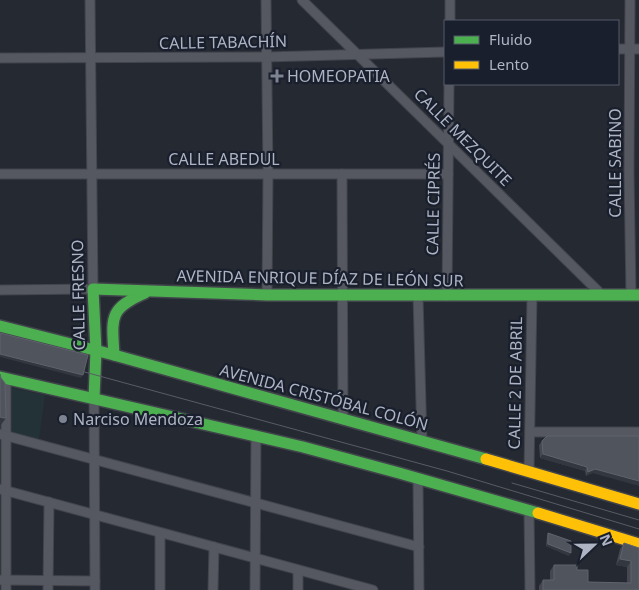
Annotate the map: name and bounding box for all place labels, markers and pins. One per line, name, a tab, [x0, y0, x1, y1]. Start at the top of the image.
place label: HOMEOPATIA	[287, 65, 391, 87]
marker: HOMEOPATIA	[271, 70, 283, 82]
place label: Narciso Mendoza	[73, 408, 203, 430]
marker: Narciso Mendoza	[57, 413, 69, 425]

